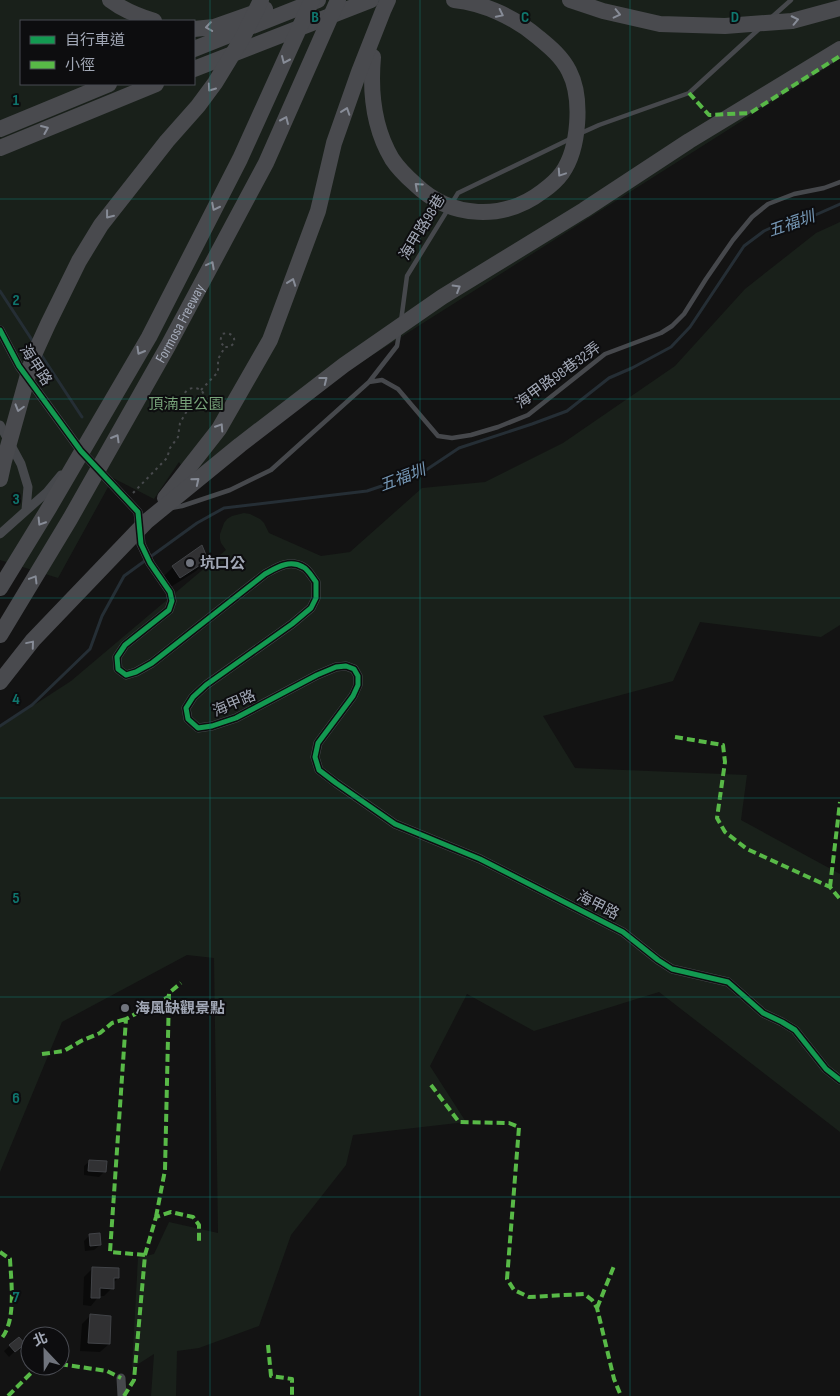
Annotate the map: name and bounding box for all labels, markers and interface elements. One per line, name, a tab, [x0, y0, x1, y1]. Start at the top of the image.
text: B	[311, 8, 319, 27]
one-way arrow	[495, 8, 504, 18]
text: C	[521, 8, 529, 27]
text: D	[731, 8, 739, 27]
one-way arrow	[612, 9, 621, 19]
one-way arrow	[791, 15, 800, 26]
legend	[20, 20, 195, 85]
one-way arrow	[205, 21, 213, 32]
text: 自行車道	[65, 31, 125, 50]
one-way arrow	[280, 55, 291, 64]
text: 小徑	[65, 56, 95, 75]
one-way arrow	[208, 82, 217, 92]
text: 1	[13, 91, 20, 110]
one-way arrow	[340, 107, 350, 115]
one-way arrow	[278, 116, 289, 125]
one-way arrow	[40, 125, 49, 136]
one-way arrow	[558, 167, 567, 177]
one-way arrow	[414, 183, 423, 192]
street label: 海甲路98巷	[395, 191, 449, 264]
one-way arrow	[211, 202, 221, 211]
water label: 五福圳	[766, 207, 819, 241]
one-way arrow	[107, 209, 115, 218]
one-way arrow	[205, 261, 215, 270]
one-way arrow	[286, 278, 296, 287]
street label: Formosa Freeway	[151, 281, 210, 366]
one-way arrow	[452, 284, 461, 294]
text: 2	[12, 291, 20, 310]
street label: 海甲路98巷32弄	[512, 338, 605, 413]
street label: 海甲路	[15, 341, 56, 389]
one-way arrow	[136, 346, 146, 355]
one-way arrow	[318, 378, 327, 386]
park label: 頂湳里公園	[148, 395, 224, 414]
one-way arrow	[14, 404, 24, 412]
one-way arrow	[213, 423, 223, 432]
one-way arrow	[109, 434, 119, 443]
water label: 五福圳	[377, 460, 430, 496]
one-way arrow	[190, 478, 199, 486]
text: 3	[12, 490, 20, 509]
one-way arrow	[37, 516, 47, 525]
place label: 坑口公	[200, 554, 245, 573]
marker: 坑口公	[184, 557, 196, 569]
one-way arrow	[28, 575, 38, 584]
one-way arrow	[25, 640, 34, 649]
street label: 海甲路	[210, 686, 259, 721]
text: 4	[12, 690, 20, 709]
street label: 海甲路	[573, 887, 622, 924]
text: 5	[12, 889, 20, 908]
place label: 海風缺觀景點	[135, 999, 225, 1018]
marker: 海風缺觀景點	[119, 1002, 131, 1014]
text: 6	[12, 1089, 20, 1108]
text: 7	[13, 1288, 20, 1307]
north arrow	[20, 1326, 70, 1376]
text: 北	[31, 1329, 50, 1350]

